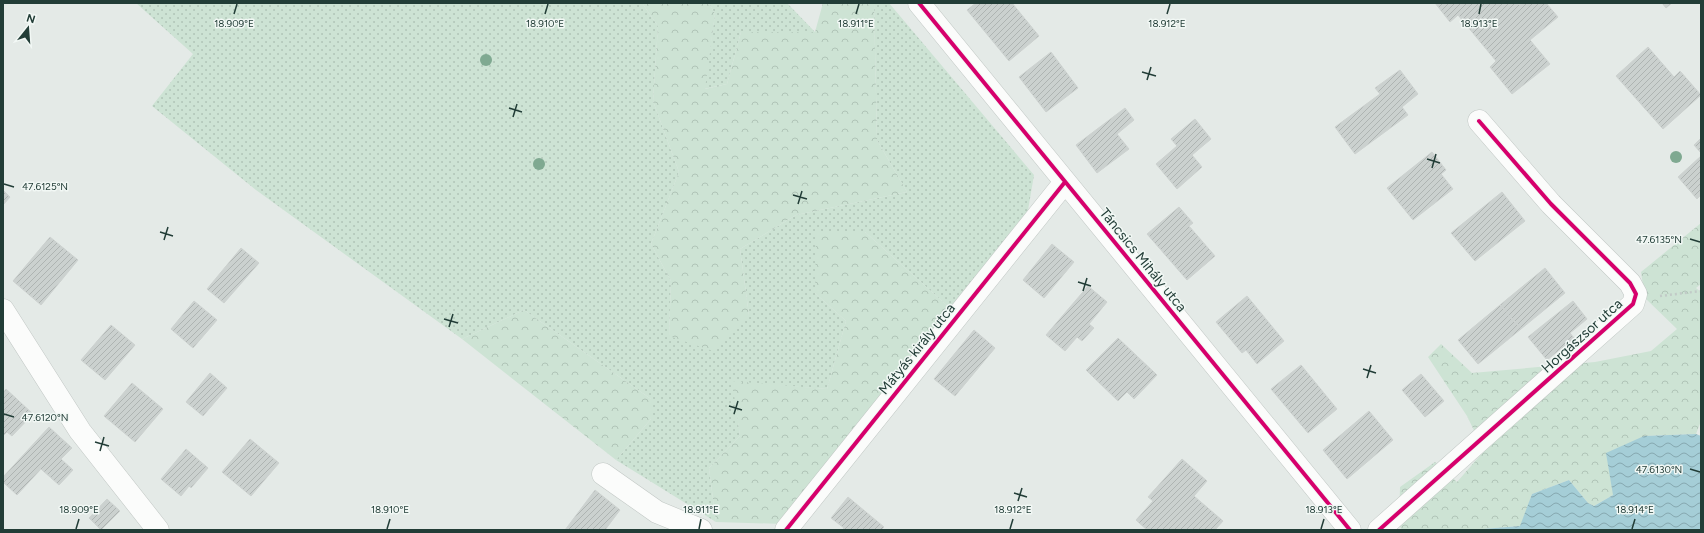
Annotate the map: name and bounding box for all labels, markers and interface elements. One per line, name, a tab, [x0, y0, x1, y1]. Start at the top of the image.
north arrow	[8, 8, 48, 48]
text: N	[25, 11, 37, 26]
text: 18.909°E	[214, 17, 254, 30]
text: 18.910°E	[526, 17, 564, 30]
text: 18.911°E	[838, 17, 874, 30]
text: 18.912°E	[1148, 17, 1186, 30]
text: 18.913°E	[1460, 17, 1498, 30]
text: 47.6125°N	[22, 180, 68, 193]
street label: Táncsics Mihály utca	[1096, 205, 1190, 315]
text: 47.6135°N	[1636, 233, 1682, 246]
street label: Horgászsor utca	[1538, 295, 1626, 377]
street label: Mátyás király utca	[875, 300, 959, 398]
text: 47.6120°N	[22, 411, 68, 424]
text: 47.6130°N	[1636, 463, 1682, 476]
text: 18.909°E	[59, 503, 99, 516]
text: 18.910°E	[371, 503, 409, 516]
text: 18.911°E	[683, 503, 719, 516]
text: 18.912°E	[994, 503, 1032, 516]
text: 18.913°E	[1305, 503, 1343, 516]
text: 18.914°E	[1616, 503, 1654, 516]

